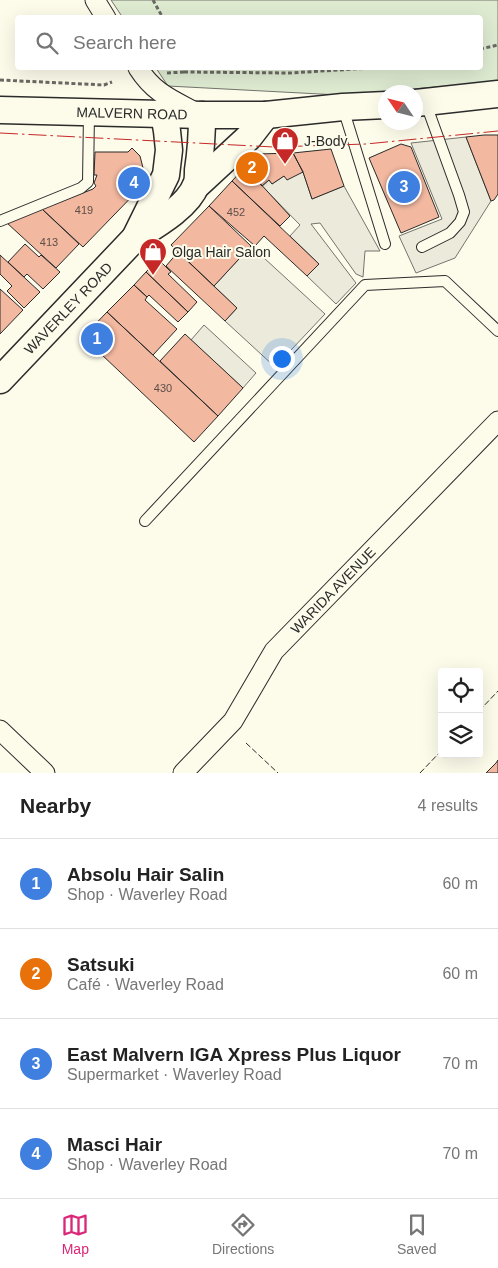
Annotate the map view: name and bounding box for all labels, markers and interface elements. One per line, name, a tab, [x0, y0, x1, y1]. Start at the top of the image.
search box	[15, 15, 483, 70]
icon: search	[33, 29, 61, 57]
text: Search here	[73, 32, 177, 53]
north arrow	[378, 85, 423, 130]
street label: MALVERN ROAD	[76, 104, 188, 123]
shop icon: J-Body	[270, 126, 300, 165]
place label: J-Body	[304, 133, 348, 149]
pin: 2	[236, 149, 268, 187]
pin: 4	[118, 164, 150, 202]
pin: 3	[388, 168, 420, 206]
house number: 419	[75, 204, 93, 216]
house number: 452	[227, 206, 245, 218]
house number: 413	[40, 236, 58, 248]
shop icon: Olga Hair Salon	[138, 237, 168, 276]
place label: Olga Hair Salon	[172, 244, 271, 260]
street label: WAVERLEY ROAD	[21, 259, 116, 357]
pin: 1	[81, 320, 113, 358]
your location	[269, 346, 295, 372]
house number: 430	[154, 382, 172, 394]
street label: WARIDA AVENUE	[287, 544, 379, 637]
map controls	[438, 668, 483, 758]
button: locate	[438, 668, 483, 713]
button: layers	[438, 713, 483, 758]
text: Nearby	[20, 794, 91, 817]
text: 4 results	[418, 797, 478, 814]
text: Absolu Hair Salin	[67, 864, 224, 885]
text: 1	[32, 875, 40, 892]
text: 60 m	[442, 875, 478, 892]
text: Shop · Waverley Road	[67, 886, 227, 903]
text: Satsuki	[67, 954, 135, 975]
text: 2	[32, 965, 40, 982]
text: 60 m	[442, 965, 478, 982]
text: Café · Waverley Road	[67, 976, 224, 993]
text: East Malvern IGA Xpress Plus Liquor	[67, 1044, 401, 1065]
text: 3	[32, 1055, 40, 1072]
text: 70 m	[442, 1055, 478, 1072]
text: Supermarket · Waverley Road	[67, 1066, 282, 1083]
text: Masci Hair	[67, 1134, 162, 1155]
text: 4	[32, 1145, 40, 1162]
text: 70 m	[442, 1145, 478, 1162]
text: Shop · Waverley Road	[67, 1156, 227, 1173]
tab: Map	[61, 1211, 89, 1257]
tab: Directions	[212, 1211, 274, 1257]
tab: Saved	[397, 1211, 437, 1257]

